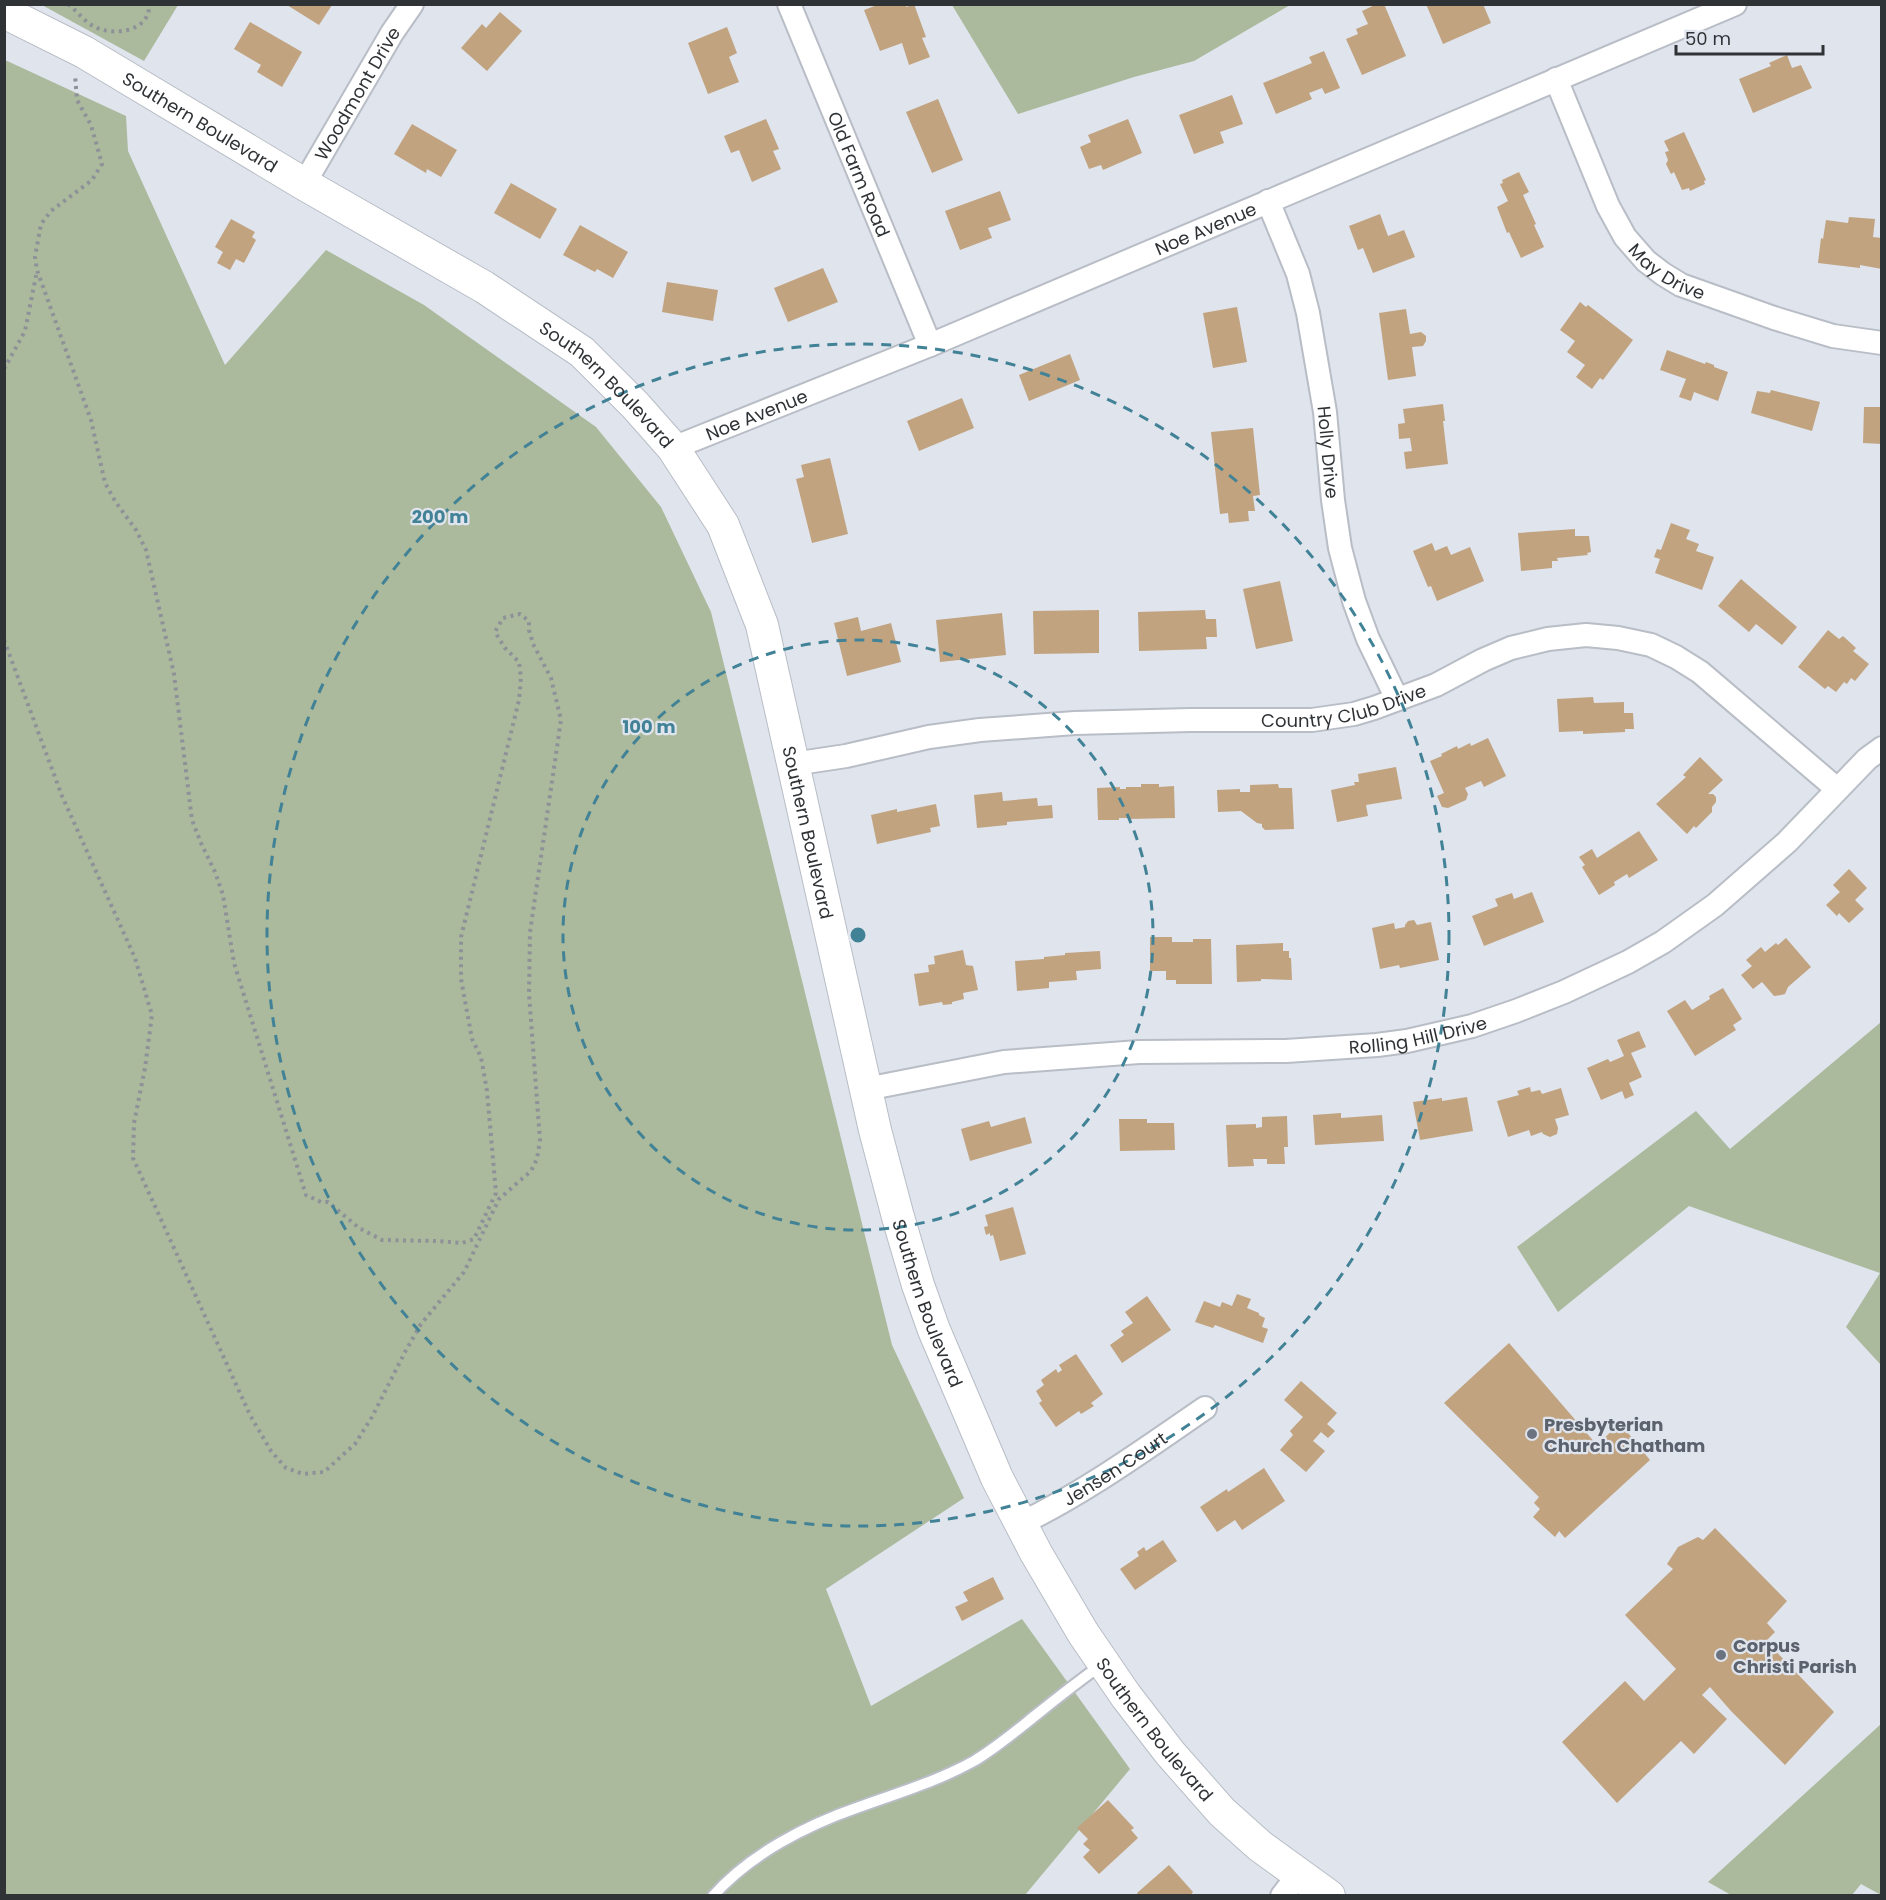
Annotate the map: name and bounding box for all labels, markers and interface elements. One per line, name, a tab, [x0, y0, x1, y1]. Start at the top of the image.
scale bar	[1676, 18, 1823, 56]
street label: Woodmont Drive	[308, 21, 406, 165]
text: 50 m	[1685, 26, 1731, 51]
street label: Southern Boulevard	[118, 66, 282, 178]
street label: Old Farm Road	[822, 107, 896, 241]
street label: Noe Avenue	[1151, 196, 1260, 261]
street label: May Drive	[1623, 237, 1709, 305]
street label: Southern Boulevard	[535, 315, 680, 453]
street label: Noe Avenue	[702, 383, 811, 446]
street label: Holly Drive	[1312, 405, 1345, 500]
text: 200 m	[412, 504, 468, 529]
street label: Country Club Drive	[1261, 677, 1429, 733]
text: 100 m	[622, 714, 676, 739]
street label: Southern Boulevard	[777, 743, 840, 921]
centre of rings	[848, 925, 868, 945]
street label: Rolling Hill Drive	[1348, 1009, 1490, 1059]
street label: Southern Boulevard	[887, 1216, 969, 1391]
place label: Presbyterian Church Chatham	[1544, 1412, 1705, 1458]
street label: Jensen Court	[1058, 1425, 1172, 1511]
marker: Presbyterian Church Chatham	[1525, 1427, 1539, 1441]
place label: Corpus Christi Parish	[1733, 1633, 1857, 1679]
marker: Corpus Christi Parish	[1714, 1648, 1728, 1662]
street label: Southern Boulevard	[1091, 1652, 1219, 1807]

